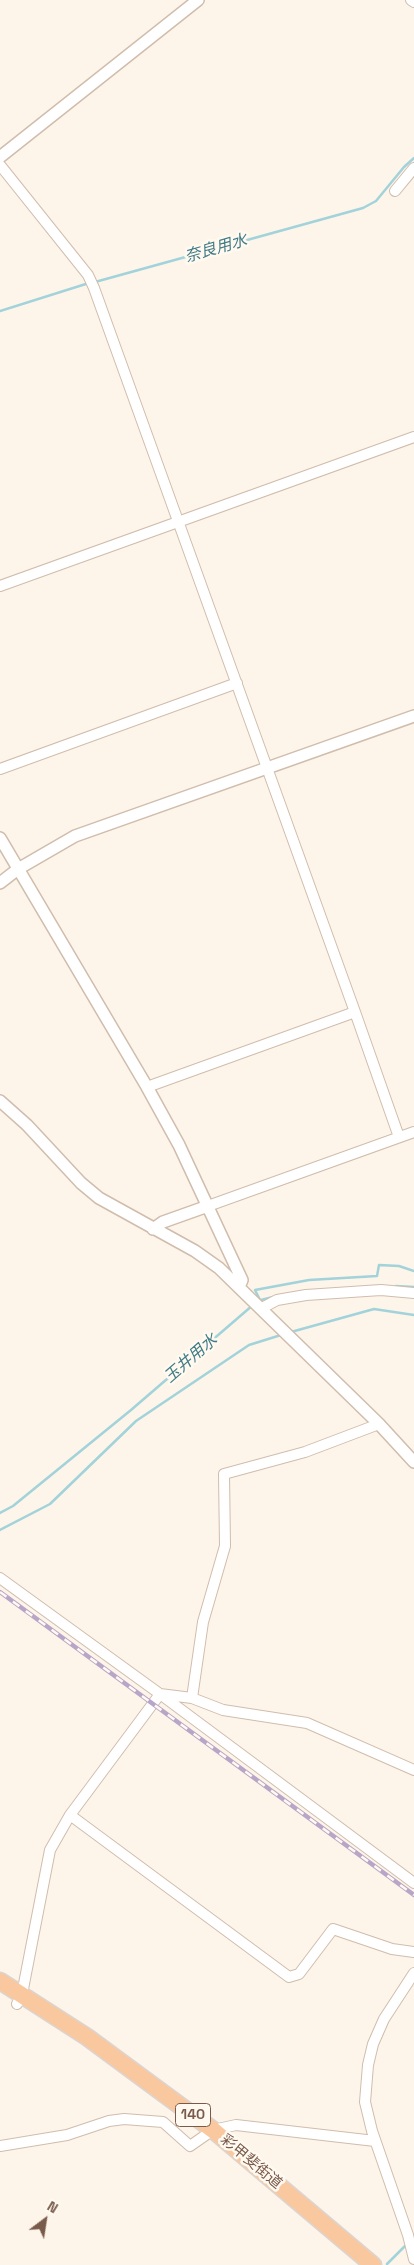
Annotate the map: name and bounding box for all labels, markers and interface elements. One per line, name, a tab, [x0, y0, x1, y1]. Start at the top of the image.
water label: 奈良用水	[183, 231, 249, 267]
water label: 玉井用水	[161, 1331, 221, 1387]
road number: 140	[176, 2104, 210, 2126]
street label: 彩甲斐街道	[216, 2131, 286, 2193]
north arrow	[20, 2195, 70, 2245]
text: N	[44, 2197, 61, 2217]

